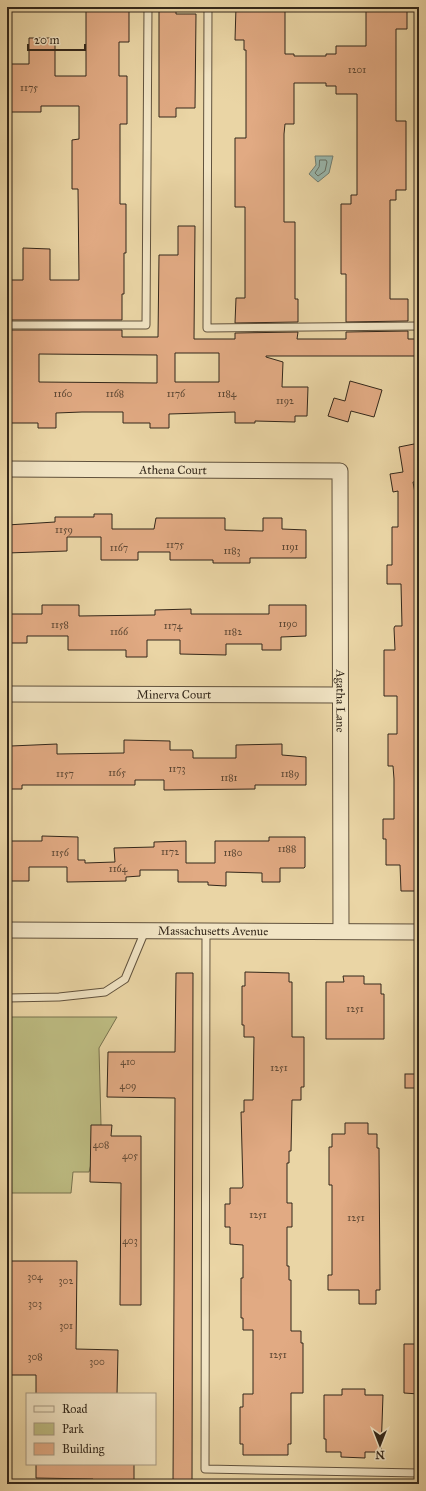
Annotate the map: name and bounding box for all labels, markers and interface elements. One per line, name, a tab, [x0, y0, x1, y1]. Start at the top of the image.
scale bar	[28, 26, 85, 52]
text: 20 m	[34, 33, 60, 47]
house number: 1201	[348, 64, 366, 76]
house number: 1175	[20, 82, 38, 94]
house number: 1160	[54, 388, 73, 400]
house number: 1168	[106, 388, 124, 400]
house number: 1176	[167, 388, 186, 400]
house number: 1184	[218, 388, 237, 400]
house number: 1192	[276, 395, 294, 407]
street label: Athena Court	[138, 463, 208, 477]
house number: 1159	[55, 524, 73, 536]
house number: 1175	[166, 539, 184, 551]
house number: 1191	[281, 541, 299, 553]
house number: 1167	[110, 542, 128, 554]
house number: 1183	[223, 545, 241, 557]
house number: 1190	[278, 618, 298, 630]
house number: 1158	[51, 619, 69, 631]
house number: 1174	[164, 620, 183, 632]
house number: 1166	[110, 626, 129, 638]
house number: 1182	[224, 626, 242, 638]
street label: Agatha Lane	[332, 669, 348, 732]
street label: Minerva Court	[137, 687, 212, 702]
house number: 1173	[168, 763, 186, 775]
house number: 1165	[108, 767, 126, 779]
house number: 1157	[56, 768, 74, 780]
house number: 1189	[281, 768, 299, 780]
house number: 1181	[220, 772, 238, 784]
house number: 1188	[278, 843, 296, 855]
house number: 1172	[161, 846, 179, 858]
house number: 1156	[51, 847, 70, 859]
house number: 1180	[223, 847, 243, 859]
house number: 1164	[109, 863, 128, 875]
street label: Massachusetts Avenue	[158, 924, 268, 938]
house number: 1251	[346, 1003, 364, 1015]
house number: 410	[120, 1056, 136, 1068]
house number: 1251	[270, 1062, 288, 1074]
house number: 409	[120, 1080, 136, 1092]
house number: 408	[93, 1139, 109, 1151]
house number: 405	[122, 1150, 138, 1162]
house number: 1251	[249, 1209, 267, 1221]
house number: 1251	[347, 1212, 365, 1224]
house number: 403	[122, 1235, 138, 1247]
house number: 304	[27, 1271, 43, 1283]
house number: 302	[59, 1275, 73, 1287]
house number: 303	[28, 1298, 42, 1310]
house number: 301	[59, 1320, 73, 1332]
house number: 1251	[269, 1349, 287, 1361]
house number: 308	[27, 1351, 43, 1363]
house number: 300	[89, 1356, 105, 1368]
legend	[26, 1393, 156, 1465]
text: Road	[62, 1402, 88, 1416]
text: Park	[62, 1422, 84, 1436]
north arrow	[360, 1425, 400, 1465]
text: Building	[62, 1442, 105, 1457]
text: N	[375, 1448, 385, 1461]

